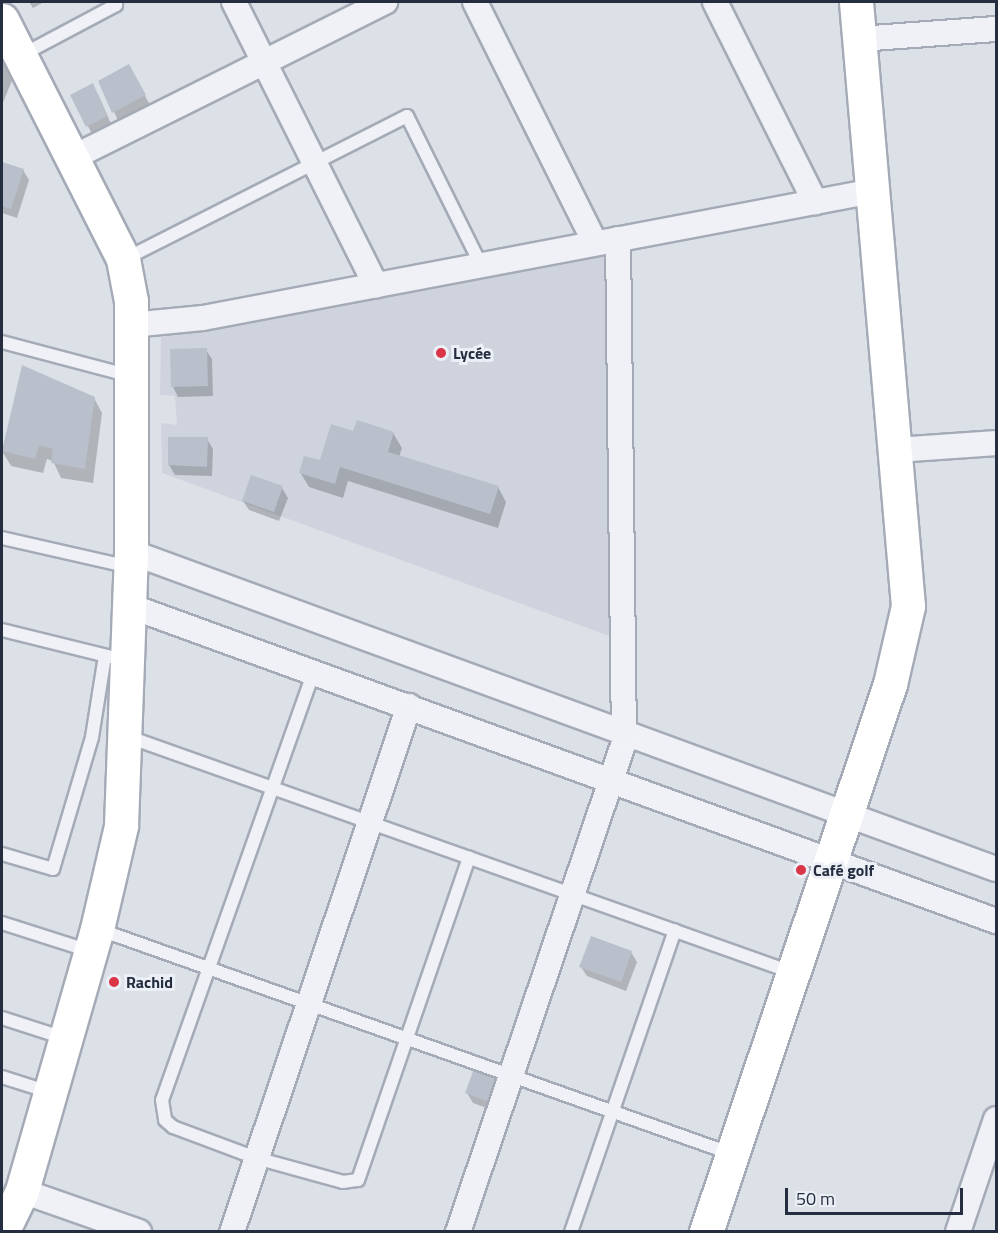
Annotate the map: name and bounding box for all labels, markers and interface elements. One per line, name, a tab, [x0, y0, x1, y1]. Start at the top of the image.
place label: Lycée	[453, 343, 491, 363]
marker: Lycée	[434, 346, 448, 360]
place label: Café golf	[813, 860, 874, 880]
marker: Café golf	[794, 863, 808, 877]
place label: Rachid	[126, 972, 173, 992]
marker: Rachid	[107, 975, 121, 989]
scale bar	[788, 1176, 966, 1214]
text: 50 m	[796, 1185, 835, 1212]

